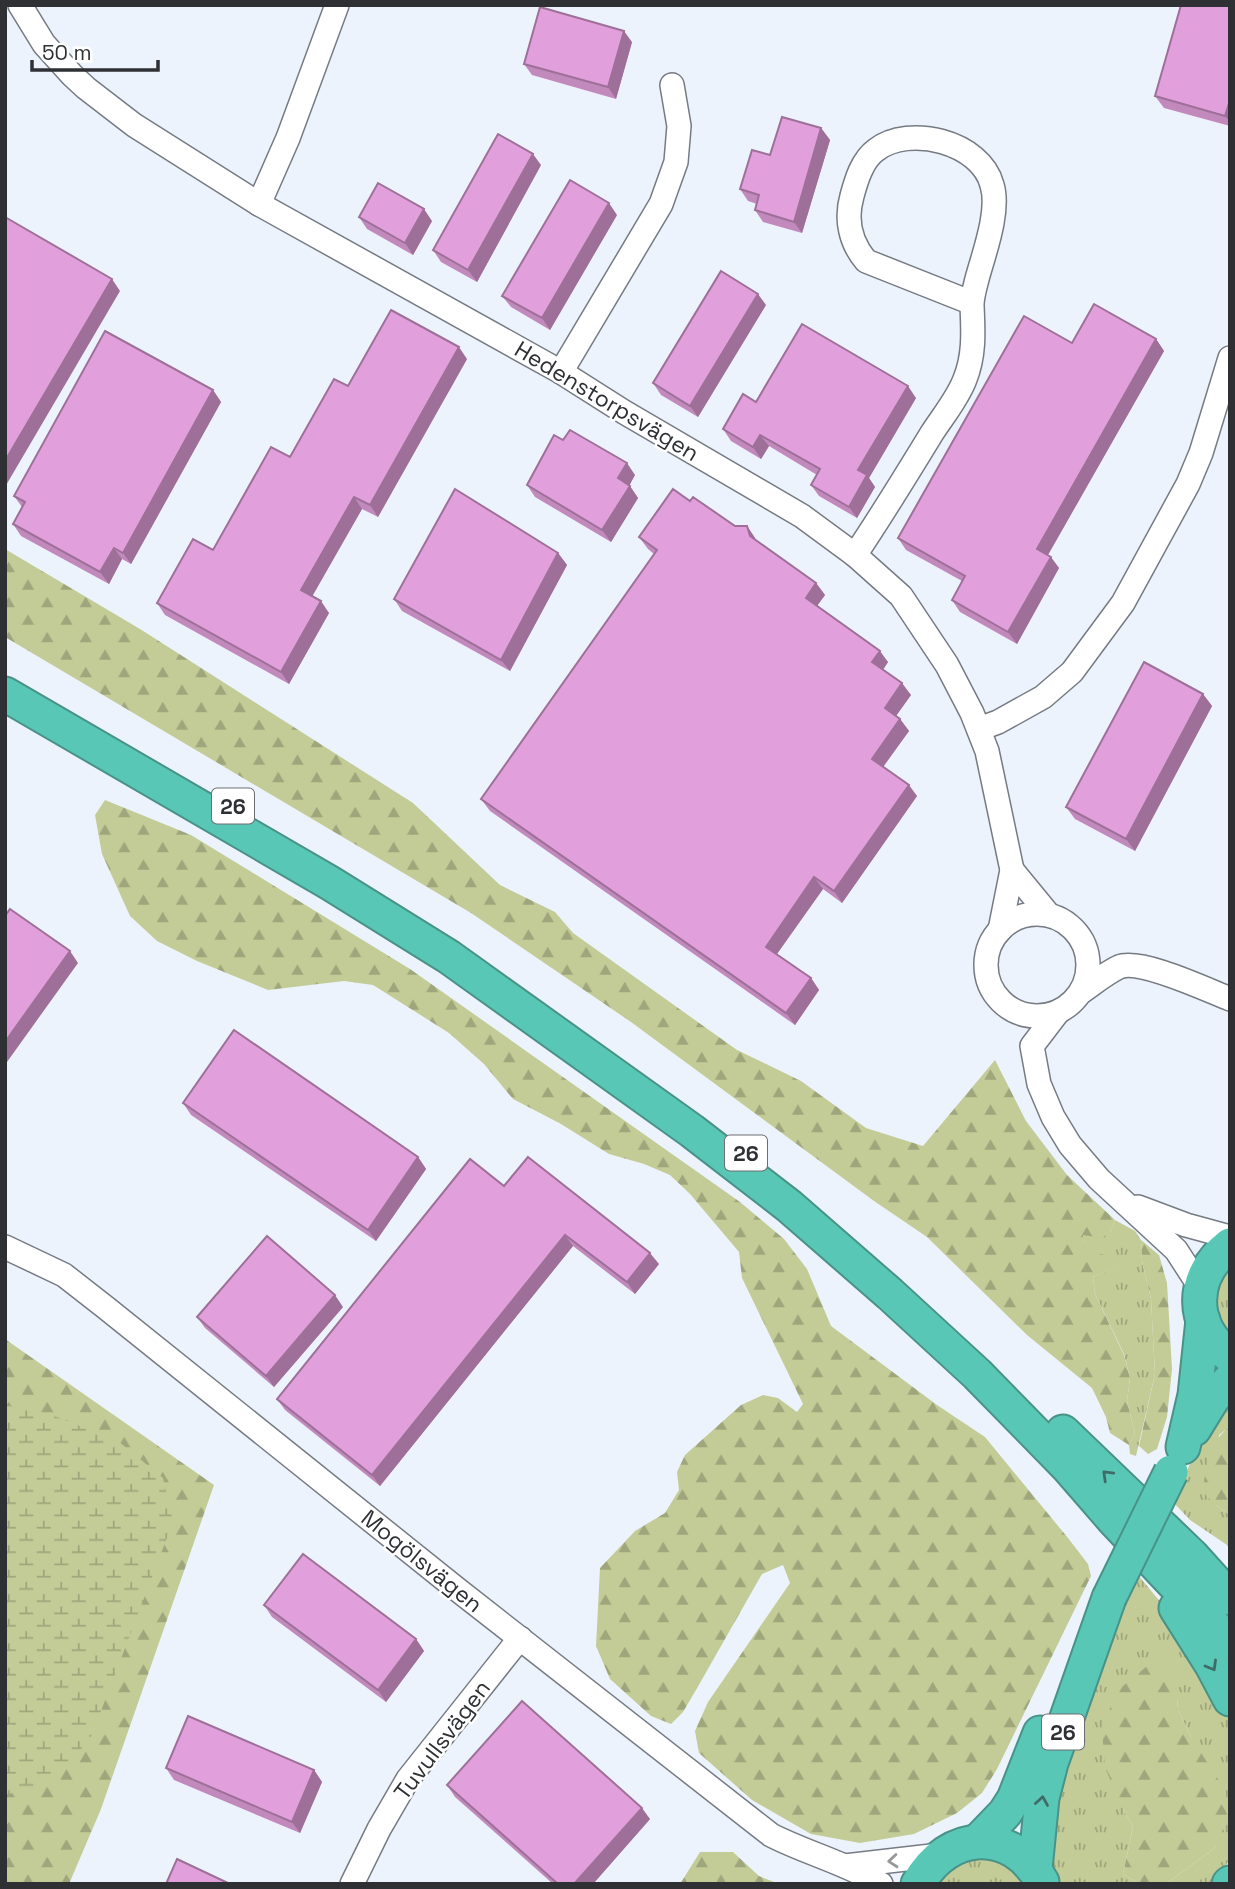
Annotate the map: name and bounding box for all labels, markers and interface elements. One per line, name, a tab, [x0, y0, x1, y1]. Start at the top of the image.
scale bar	[32, 28, 158, 72]
text: 50 m	[42, 39, 92, 66]
street label: Hedenstorpsvägen	[509, 334, 705, 468]
road number: 26	[212, 788, 254, 824]
road number: 26	[725, 1136, 767, 1170]
one-way arrow	[1103, 1470, 1116, 1483]
street label: Mogölsvägen	[355, 1503, 489, 1619]
one-way arrow	[1204, 1659, 1217, 1672]
street label: Tuvullsvägen	[387, 1674, 497, 1806]
road number: 26	[1042, 1714, 1084, 1750]
one-way arrow	[1034, 1795, 1049, 1807]
one-way arrow	[887, 1853, 898, 1868]

